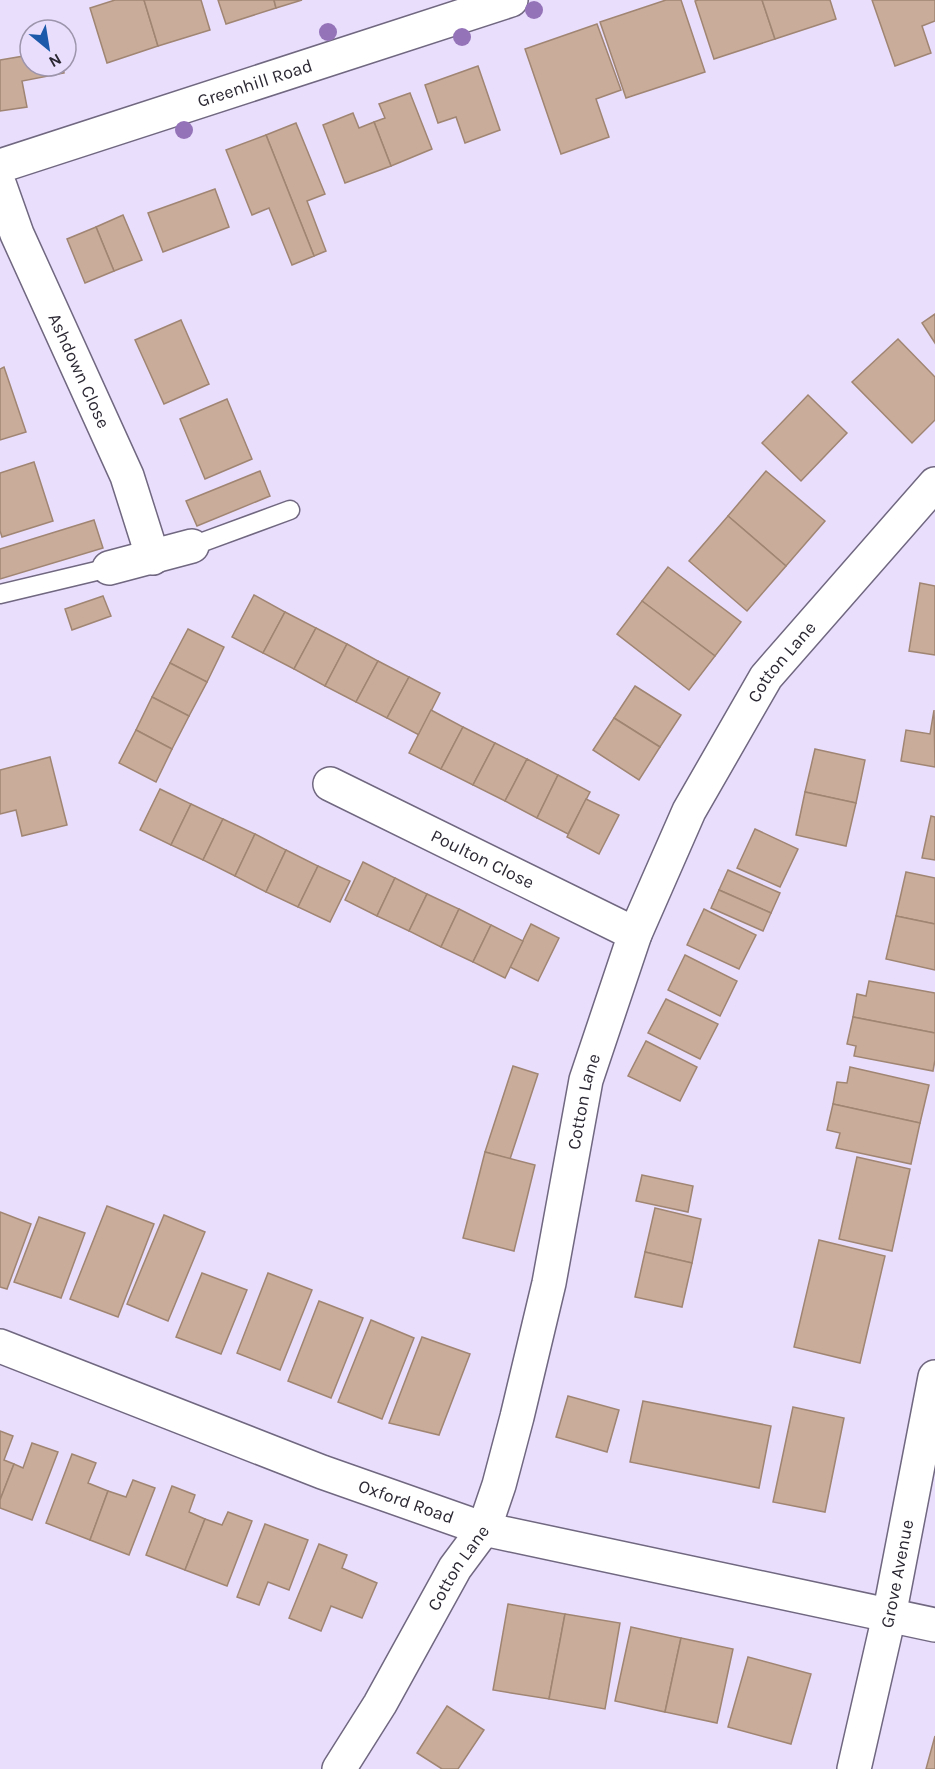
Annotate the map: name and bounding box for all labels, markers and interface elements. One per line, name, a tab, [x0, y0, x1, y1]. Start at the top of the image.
north arrow	[18, 18, 78, 78]
text: N	[46, 49, 65, 72]
street label: Greenhill Road	[195, 54, 315, 112]
street label: Ashdown Close	[43, 310, 115, 432]
street label: Cotton Lane	[743, 617, 821, 706]
street label: Poulton Close	[427, 824, 538, 894]
street label: Cotton Lane	[563, 1051, 605, 1151]
street label: Oxford Road	[355, 1475, 457, 1529]
street label: Grove Avenue	[876, 1518, 918, 1630]
street label: Cotton Lane	[423, 1521, 494, 1615]

